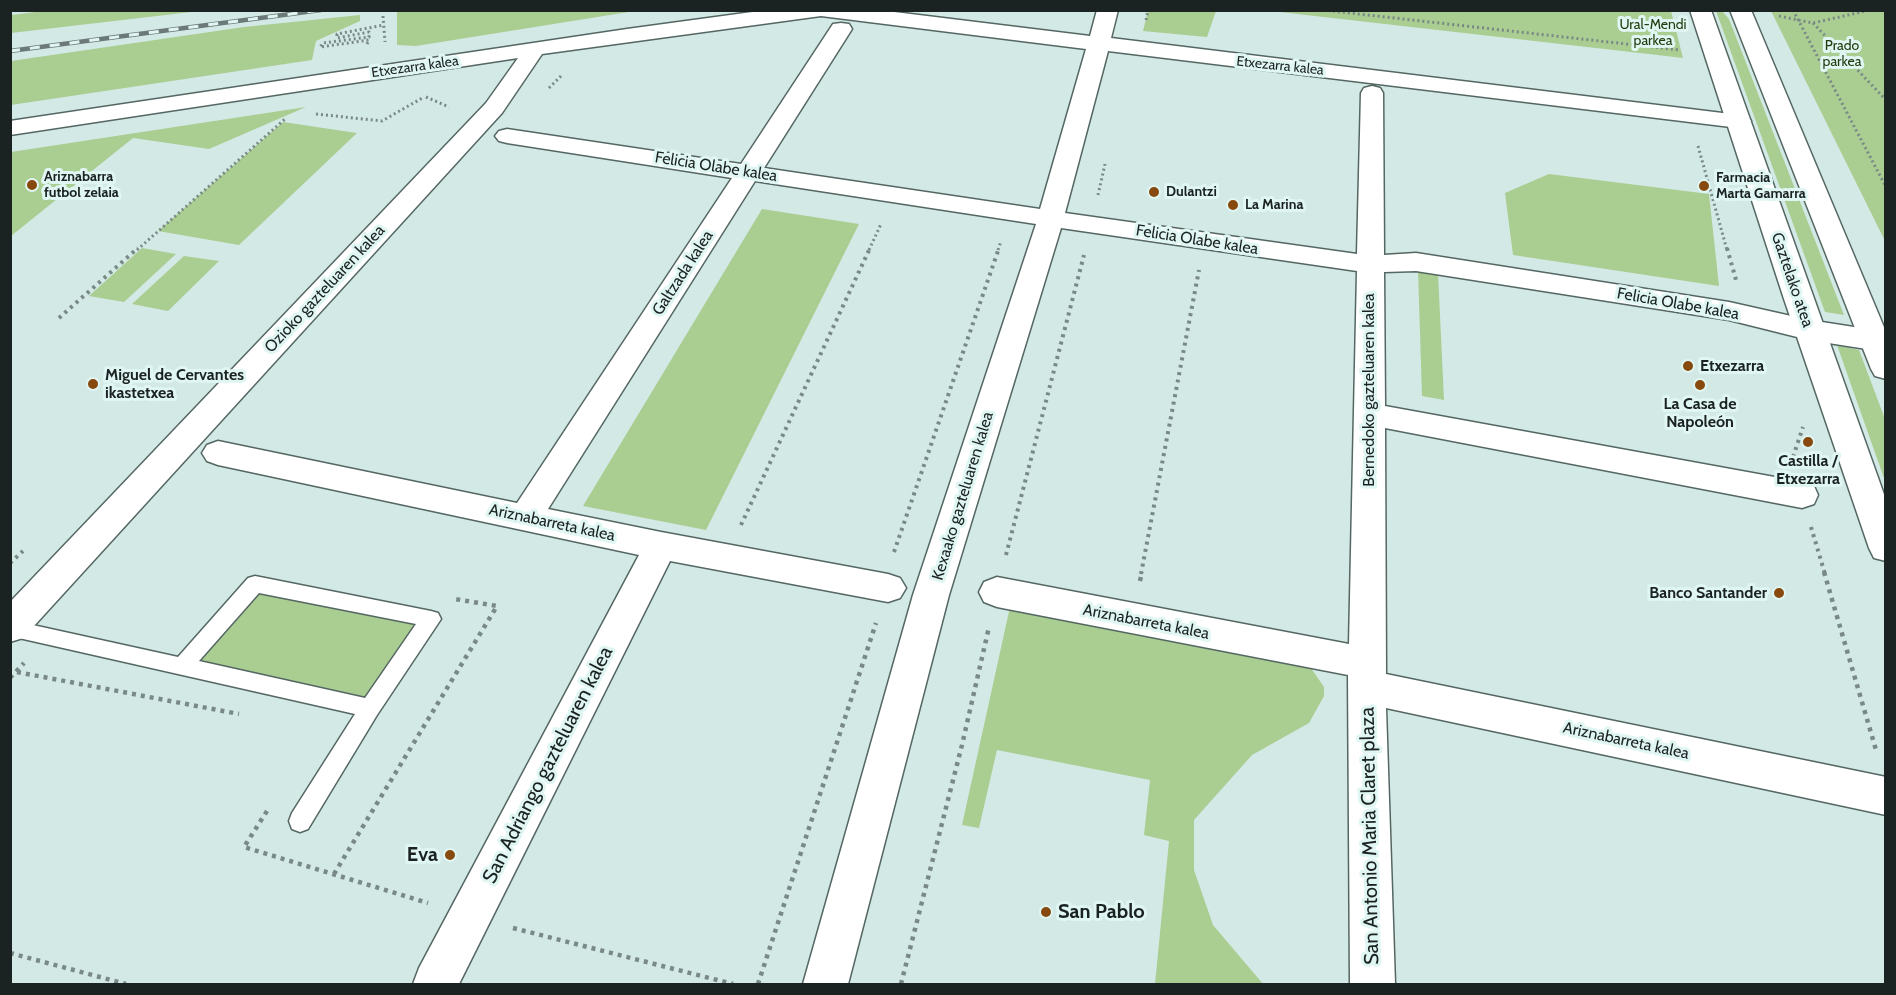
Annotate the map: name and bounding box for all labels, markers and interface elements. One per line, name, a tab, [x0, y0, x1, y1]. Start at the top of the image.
park label: Ural-Mendi parkea	[1619, 17, 1687, 50]
park label: Prado parkea	[1823, 38, 1861, 70]
street label: Etxezarra kalea	[370, 53, 460, 81]
street label: Etxezarra kalea	[1235, 53, 1325, 79]
street label: Felicia Olabe kalea	[653, 148, 779, 186]
place label: Ariznabarra futbol zelaia	[44, 169, 119, 202]
place label: Farmacia Marta Gamarra	[1716, 170, 1806, 202]
marker: Ariznabarra futbol zelaia	[25, 178, 39, 192]
marker: Farmacia Marta Gamarra	[1697, 179, 1711, 193]
place label: Dulantzi	[1166, 184, 1217, 200]
marker: Dulantzi	[1147, 185, 1161, 199]
place label: La Marina	[1245, 197, 1303, 213]
marker: La Marina	[1226, 198, 1240, 212]
street label: Ozioko gazteluaren kalea	[261, 221, 389, 357]
street label: Felicia Olabe kalea	[1134, 221, 1260, 259]
street label: Galtzada kalea	[648, 227, 718, 319]
street label: Gaztelako atea	[1767, 230, 1817, 330]
street label: Felicia Olabe kalea	[1615, 284, 1741, 324]
street label: Bernedoko gazteluaren kalea	[1359, 293, 1379, 487]
place label: Etxezarra	[1700, 356, 1764, 376]
marker: Etxezarra	[1681, 359, 1695, 373]
place label: Miguel de Cervantes ikastetxea	[105, 365, 244, 403]
marker: Miguel de Cervantes ikastetxea	[86, 377, 100, 391]
marker: La Casa de Napoleón	[1693, 378, 1707, 392]
place label: La Casa de Napoleón	[1664, 394, 1736, 432]
street label: Kexaako gazteluaren kalea	[928, 409, 998, 583]
marker: Castilla / Etxezarra	[1801, 435, 1815, 449]
place label: Castilla / Etxezarra	[1776, 451, 1840, 489]
street label: Ariznabarreta kalea	[487, 500, 617, 546]
place label: Banco Santander	[1649, 583, 1767, 603]
marker: Banco Santander	[1772, 586, 1786, 600]
street label: Ariznabarreta kalea	[1081, 600, 1211, 644]
street label: San Adriango gazteluaren kalea	[478, 643, 618, 887]
street label: San Antonio Maria Claret plaza	[1356, 707, 1384, 965]
street label: Ariznabarreta kalea	[1561, 718, 1691, 764]
place label: Eva	[407, 843, 438, 867]
marker: Eva	[443, 848, 457, 862]
place label: San Pablo	[1058, 900, 1145, 924]
marker: San Pablo	[1039, 905, 1053, 919]

